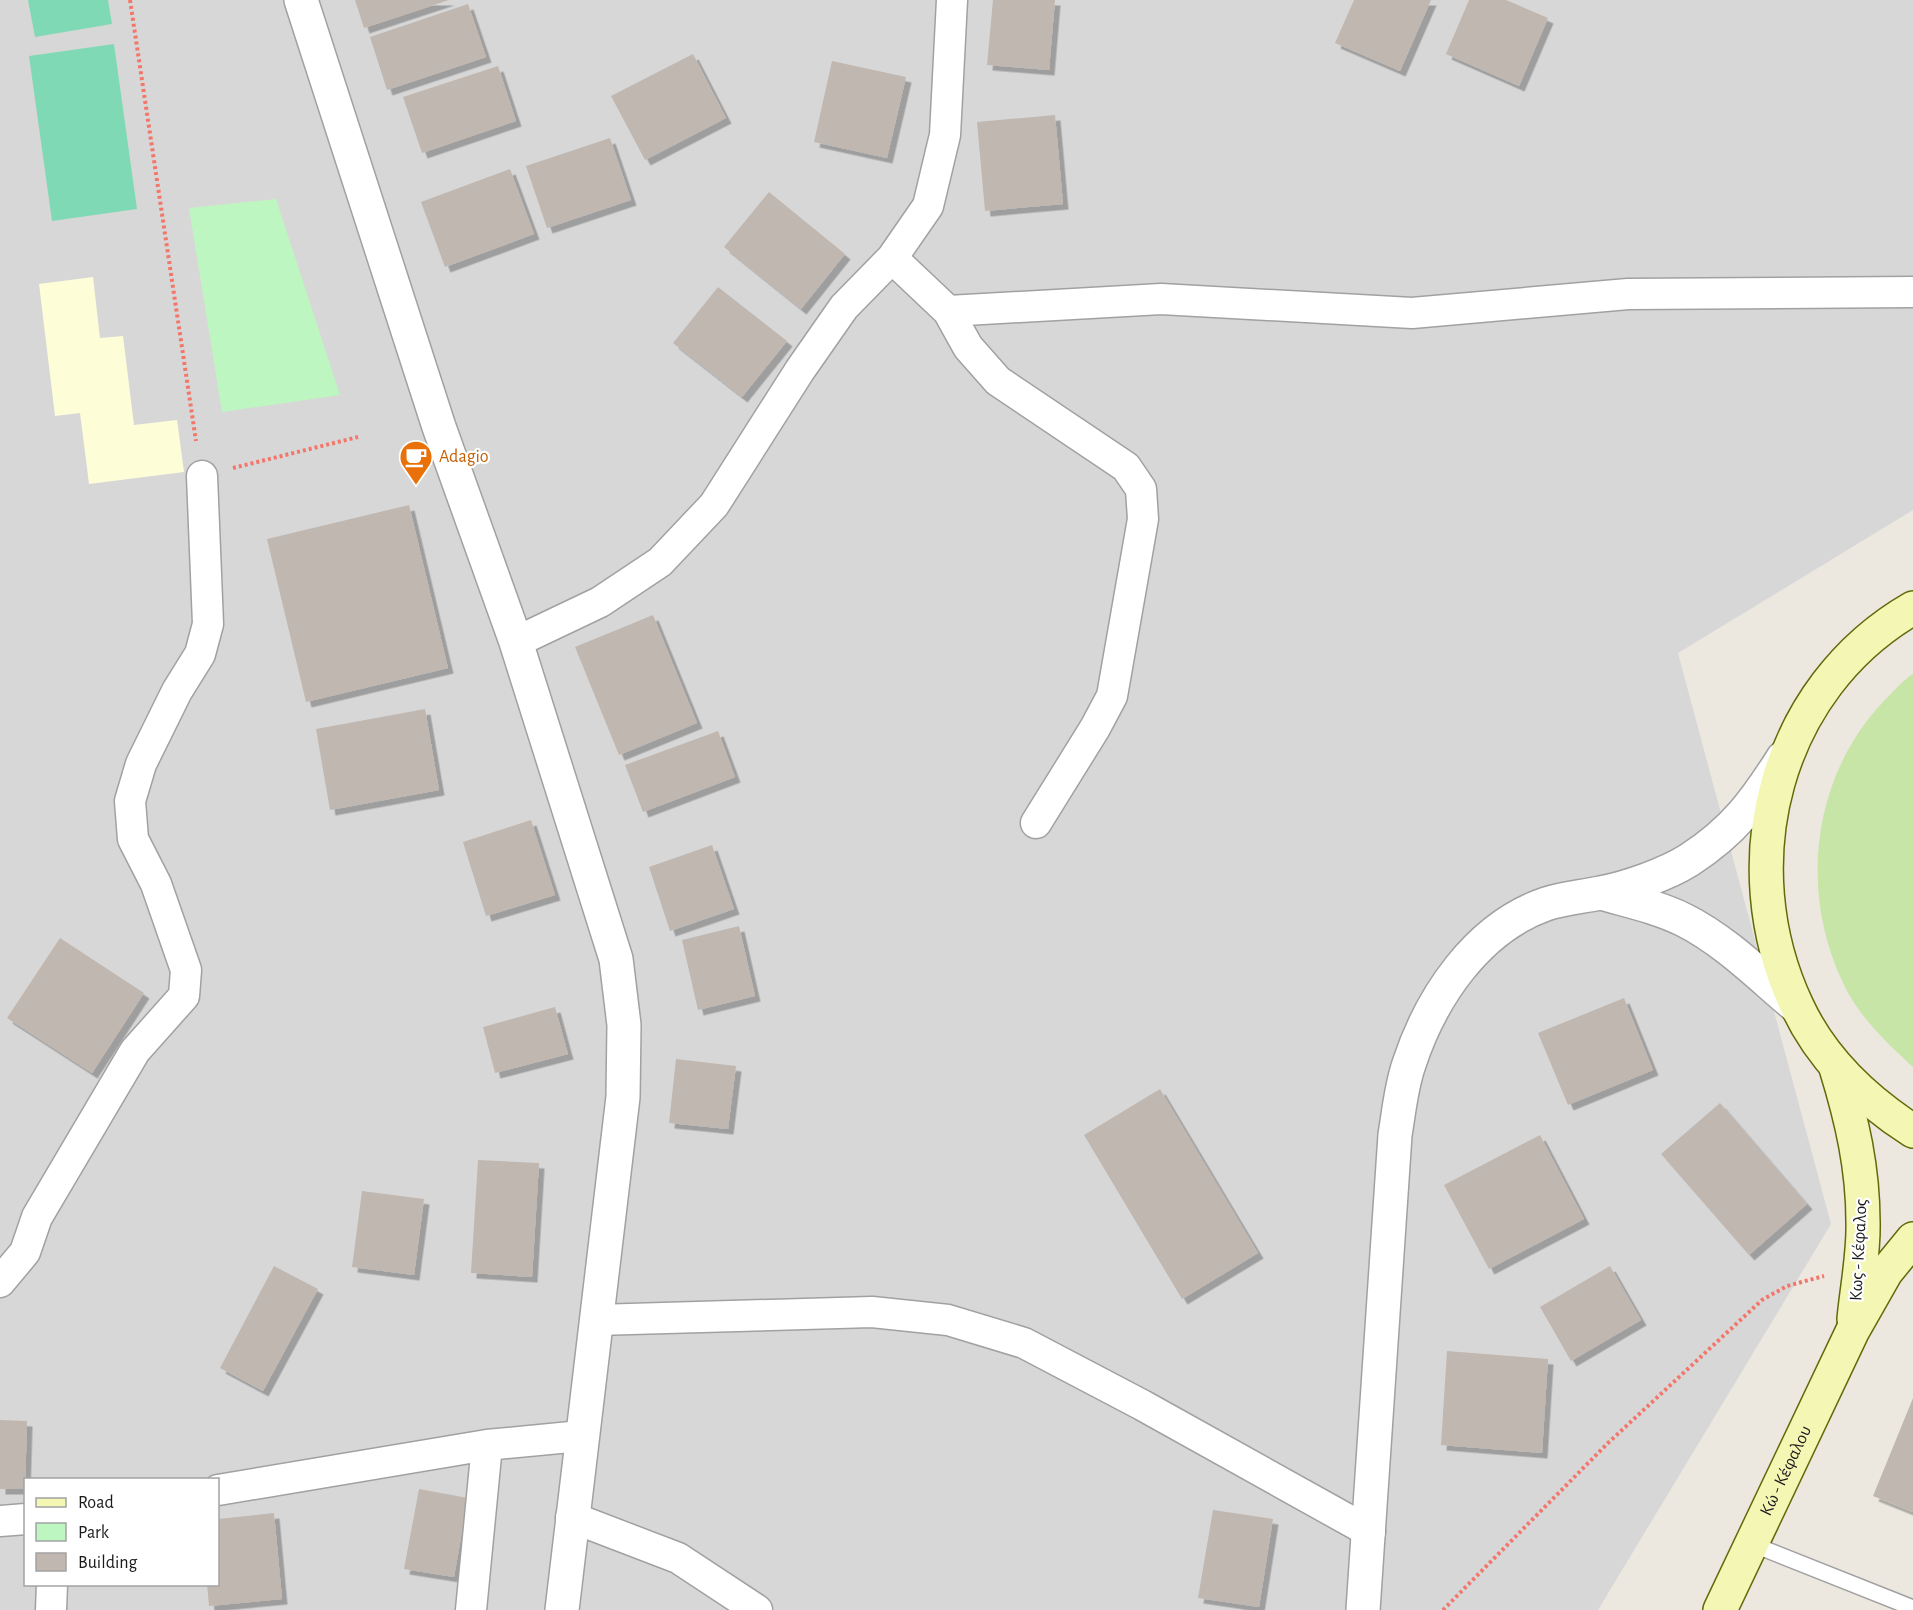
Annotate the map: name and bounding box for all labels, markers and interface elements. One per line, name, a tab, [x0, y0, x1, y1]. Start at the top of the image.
cafe icon: Adagio	[398, 439, 434, 486]
place label: Adagio	[439, 448, 489, 466]
street label: Κως - Κέφαλος	[1847, 1198, 1871, 1302]
street label: Κώ - Κέφαλου	[1757, 1423, 1815, 1519]
legend	[24, 1478, 219, 1586]
text: Road	[78, 1494, 114, 1512]
text: Park	[78, 1524, 110, 1542]
text: Building	[78, 1554, 138, 1572]

